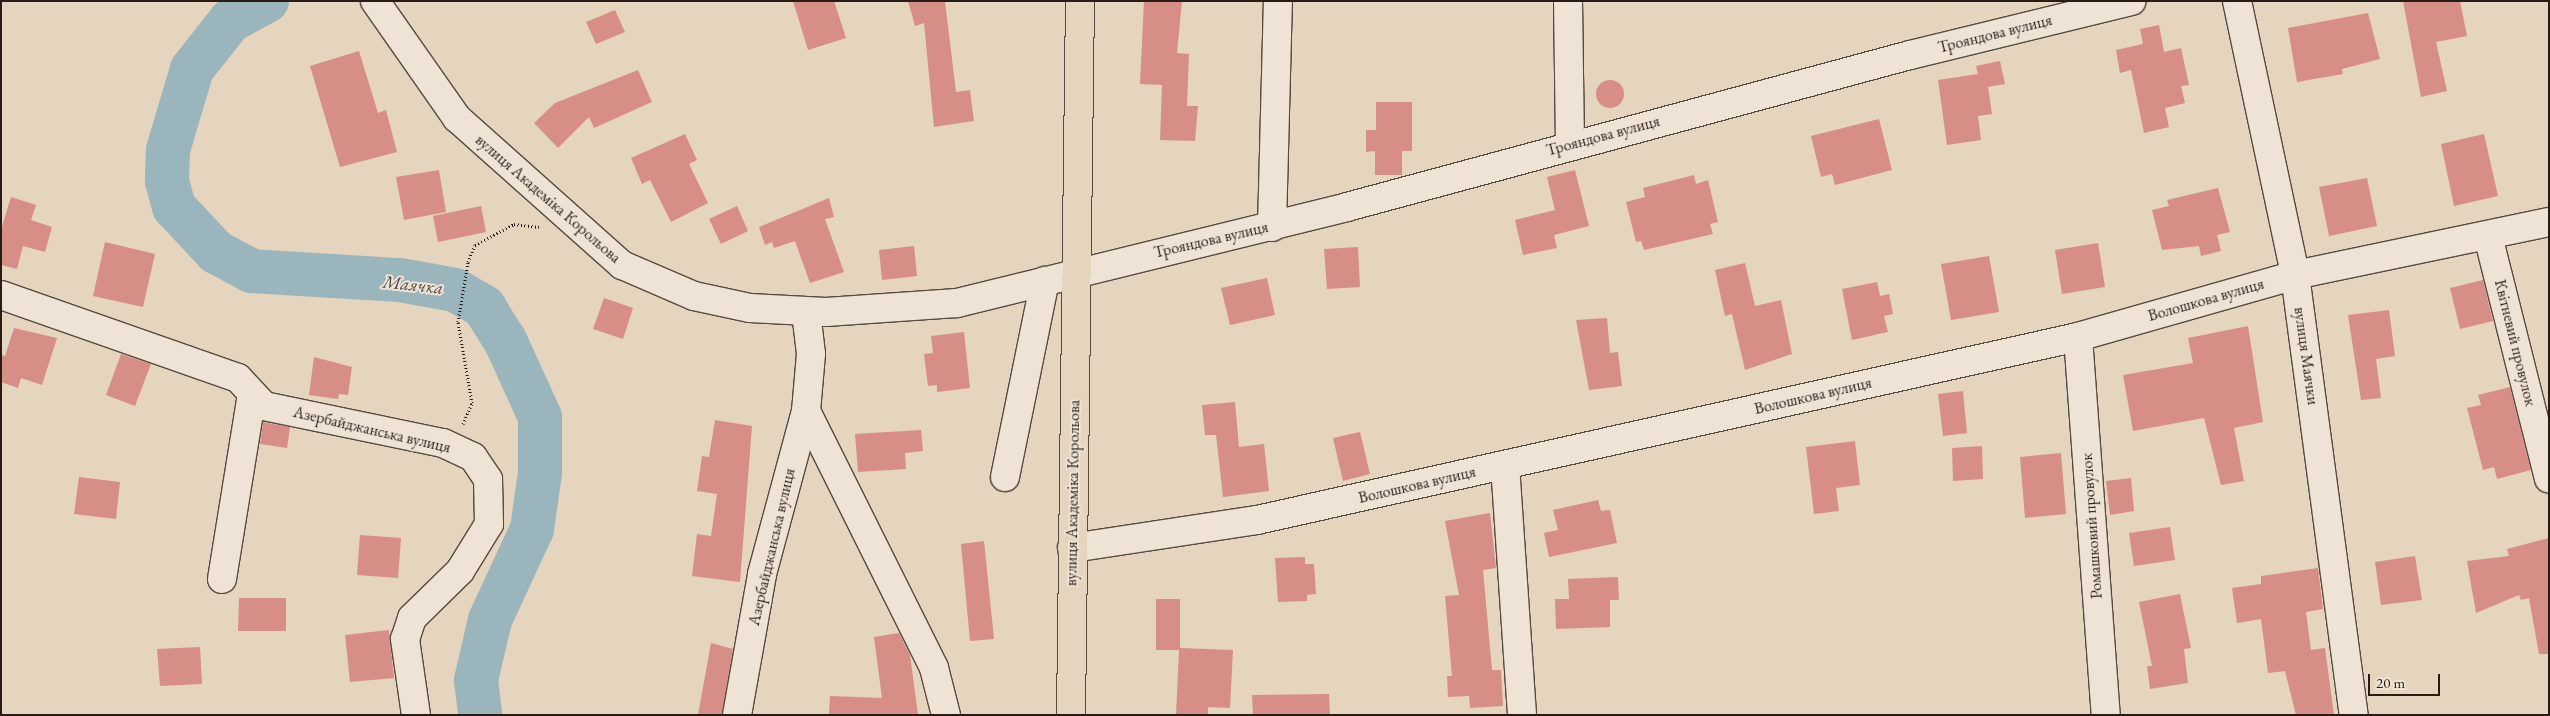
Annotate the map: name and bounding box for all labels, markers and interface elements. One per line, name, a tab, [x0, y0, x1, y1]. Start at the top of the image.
street label: Трояндова вулиця	[1936, 11, 2054, 57]
street label: Трояндова вулиця	[1544, 112, 1662, 160]
street label: вулиця Академіка Корольова	[471, 131, 625, 267]
street label: Трояндова вулиця	[1152, 218, 1270, 262]
water label: Маячка	[382, 271, 444, 299]
street label: Волошкова вулиця	[2146, 274, 2266, 326]
street label: Квітневий провулок	[2490, 278, 2540, 408]
street label: вулиця Маячки	[2290, 306, 2322, 406]
street label: Волошкова вулиця	[1752, 373, 1874, 419]
street label: вулиця Академіка Корольова	[1062, 400, 1084, 586]
street label: Азербайджанська вулиця	[291, 403, 453, 457]
street label: Ромашковий провулок	[2077, 452, 2107, 600]
street label: Волошкова вулиця	[1356, 462, 1478, 508]
street label: Азербайджанська вулиця	[745, 466, 799, 628]
scale bar	[2370, 664, 2442, 696]
text: 20 m	[2376, 673, 2405, 692]

